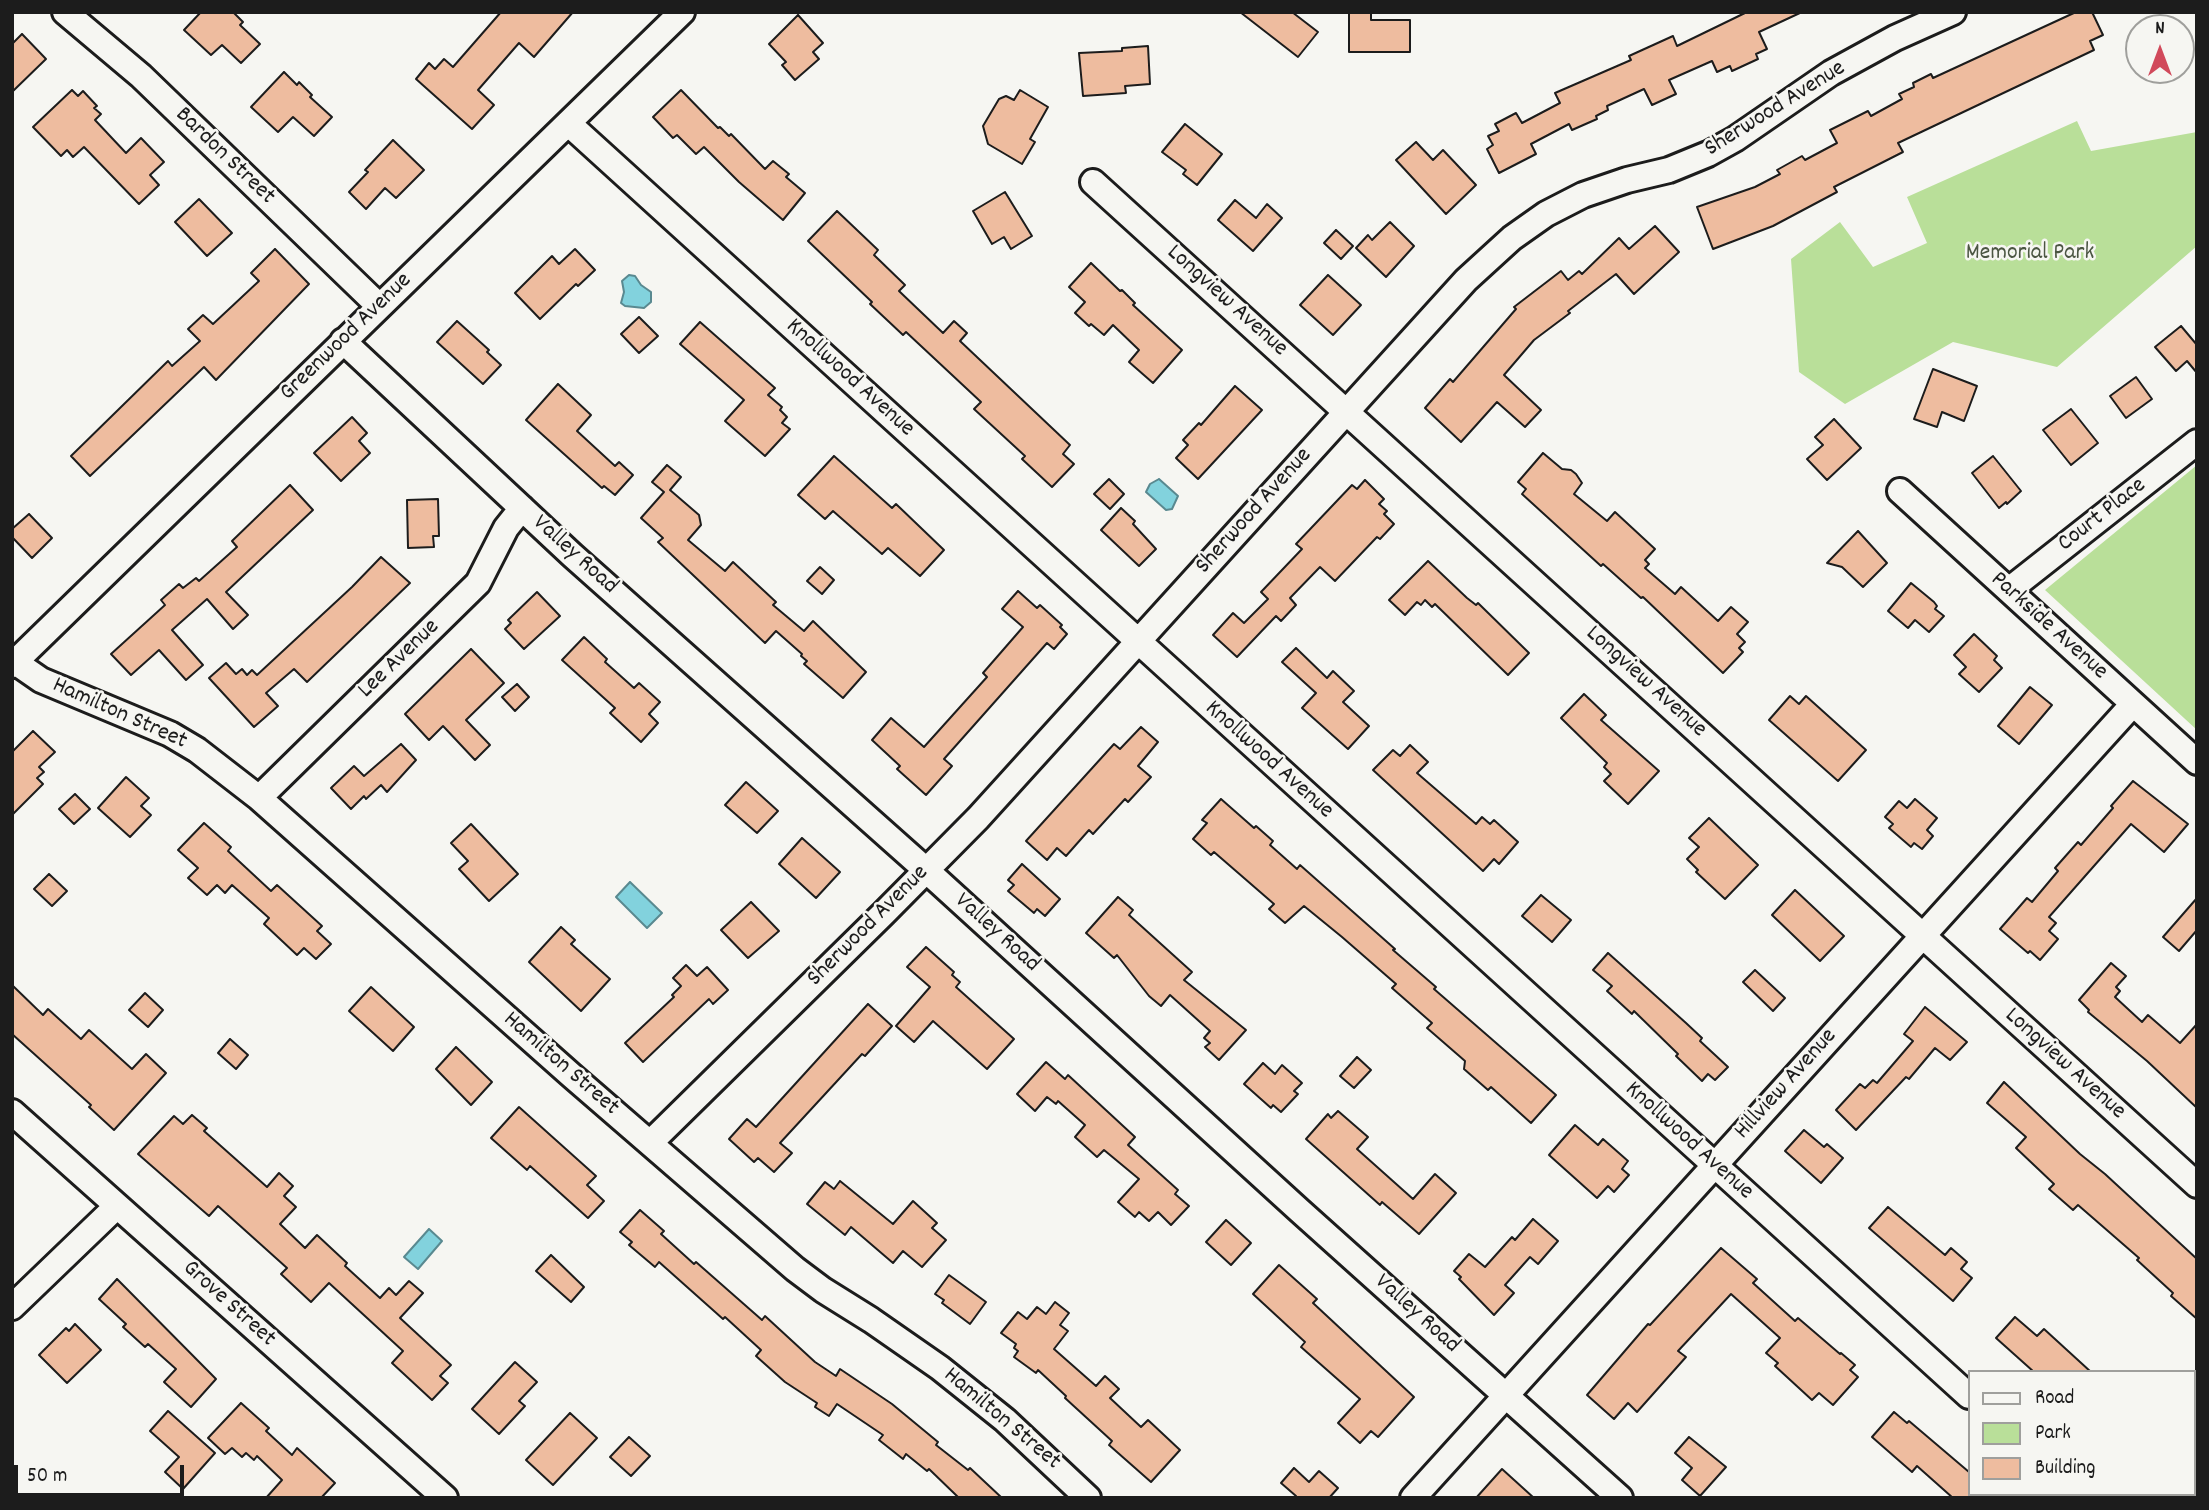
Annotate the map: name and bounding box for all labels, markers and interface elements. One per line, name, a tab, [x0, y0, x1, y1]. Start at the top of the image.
north arrow	[2125, 14, 2195, 84]
text: N	[2155, 16, 2165, 43]
street label: Sherwood Avenue	[1700, 55, 1852, 165]
street label: Bardon Street	[168, 102, 280, 212]
street label: Longview Avenue	[1159, 240, 1293, 364]
park label: Memorial Park	[1966, 241, 2094, 269]
street label: Greenwood Avenue	[275, 268, 419, 408]
street label: Knollwood Avenue	[779, 314, 919, 444]
street label: Sherwood Avenue	[1191, 443, 1319, 581]
street label: Court Place	[2053, 473, 2153, 559]
street label: Valley Road	[525, 510, 623, 602]
street label: Parkside Avenue	[1983, 567, 2113, 687]
street label: Lee Avenue	[353, 614, 447, 706]
street label: Longview Avenue	[1578, 621, 1712, 745]
street label: Hamilton Street	[47, 672, 191, 758]
street label: Knollwood Avenue	[1198, 696, 1338, 826]
street label: Sherwood Avenue	[802, 860, 936, 994]
street label: Valley Road	[947, 888, 1045, 980]
street label: Longview Avenue	[1997, 1003, 2131, 1127]
street label: Hamilton Street	[496, 1007, 624, 1123]
street label: Hillview Avenue	[1730, 1023, 1844, 1147]
street label: Knollwood Avenue	[1618, 1077, 1758, 1207]
street label: Grove Street	[175, 1255, 281, 1355]
street label: Valley Road	[1367, 1269, 1465, 1361]
street label: Hamilton Street	[936, 1363, 1066, 1477]
legend	[1968, 1370, 2195, 1496]
text: Road	[2035, 1384, 2074, 1414]
text: Park	[2035, 1419, 2071, 1449]
scale bar	[18, 1450, 187, 1494]
text: Building	[2035, 1454, 2095, 1484]
text: 50 m	[27, 1462, 67, 1492]

